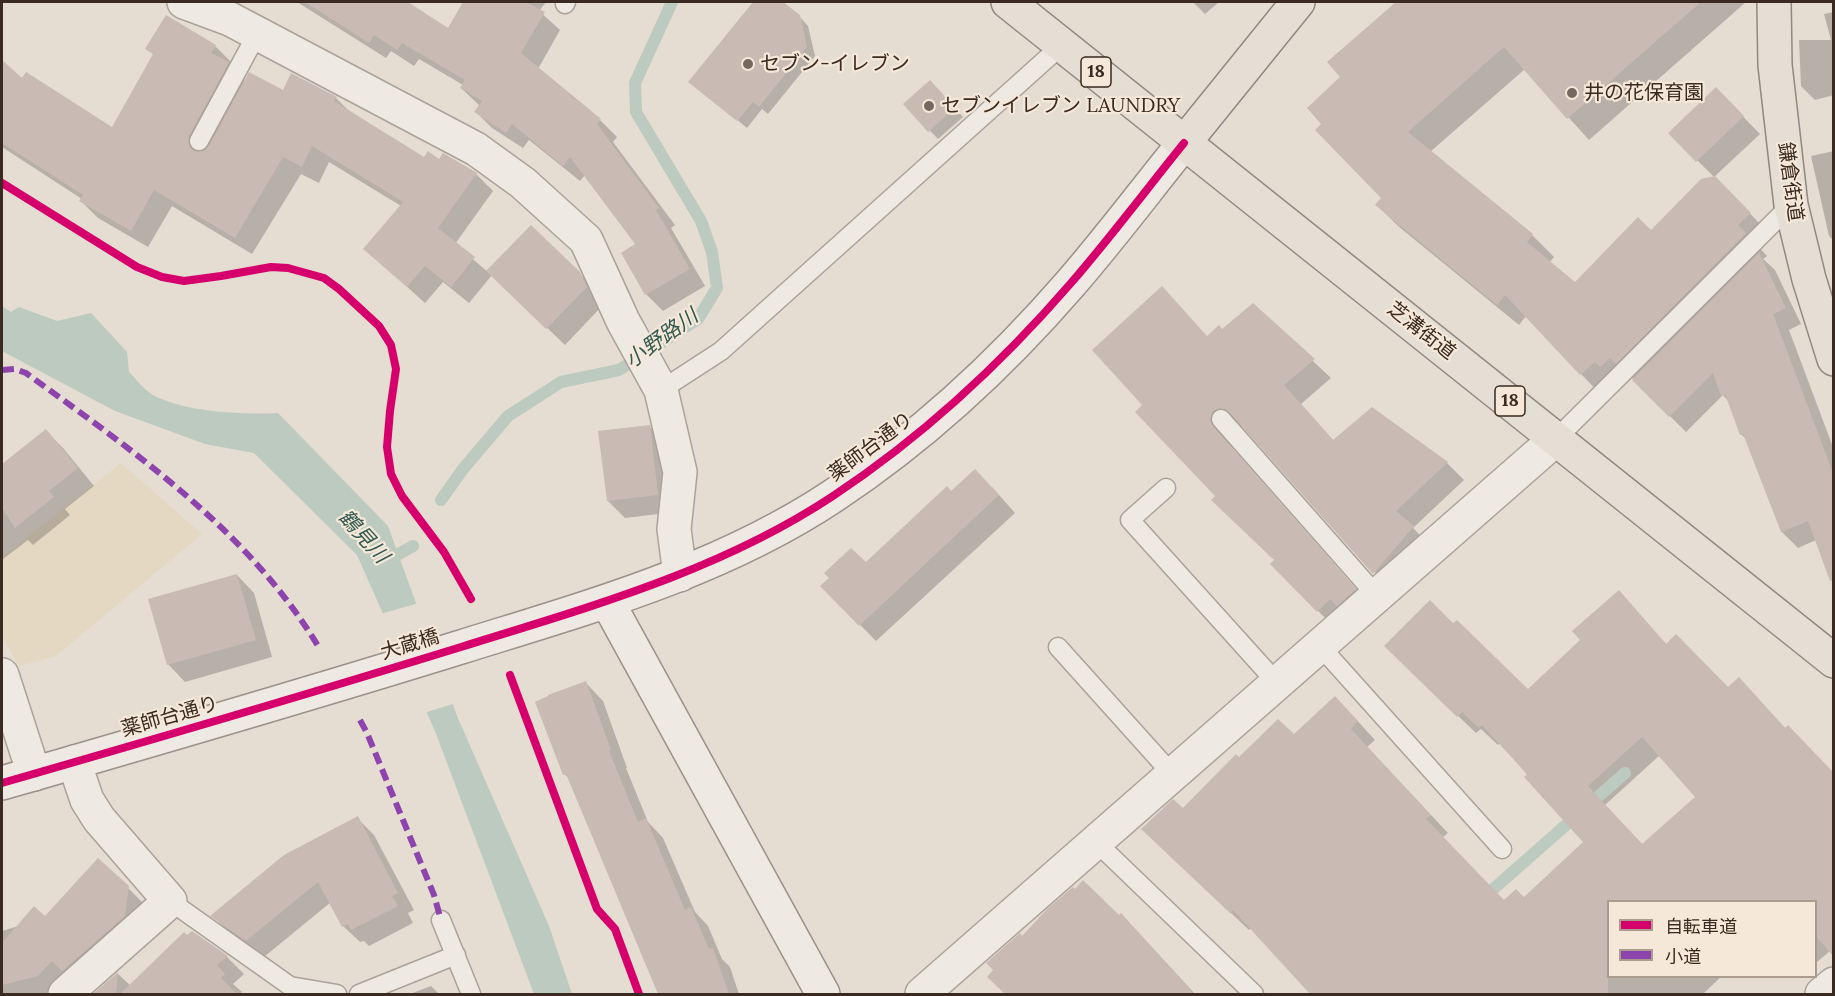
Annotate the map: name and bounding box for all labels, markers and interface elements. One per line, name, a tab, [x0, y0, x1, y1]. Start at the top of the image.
place label: セブン-イレブン	[760, 52, 910, 76]
marker: セブン-イレブン	[741, 57, 755, 71]
road number: 18	[1081, 57, 1111, 87]
place label: 井の花保育園	[1584, 81, 1704, 105]
marker: 井の花保育園	[1565, 86, 1579, 100]
place label: セブンイレブン LAUNDRY	[941, 94, 1180, 118]
marker: セブンイレブン LAUNDRY	[922, 99, 936, 113]
street label: 鎌倉街道	[1773, 141, 1807, 223]
street label: 芝溝街道	[1382, 297, 1460, 365]
water label: 小野路川	[621, 304, 703, 374]
road number: 18	[1495, 386, 1525, 416]
street label: 薬師台通り	[824, 407, 918, 487]
water label: 鶴見川	[333, 505, 393, 569]
street label: 大蔵橋	[378, 625, 442, 665]
street label: 薬師台通り	[119, 692, 221, 742]
legend	[1607, 900, 1817, 978]
text: 自転車道	[1665, 915, 1737, 938]
text: 小道	[1665, 945, 1701, 968]

